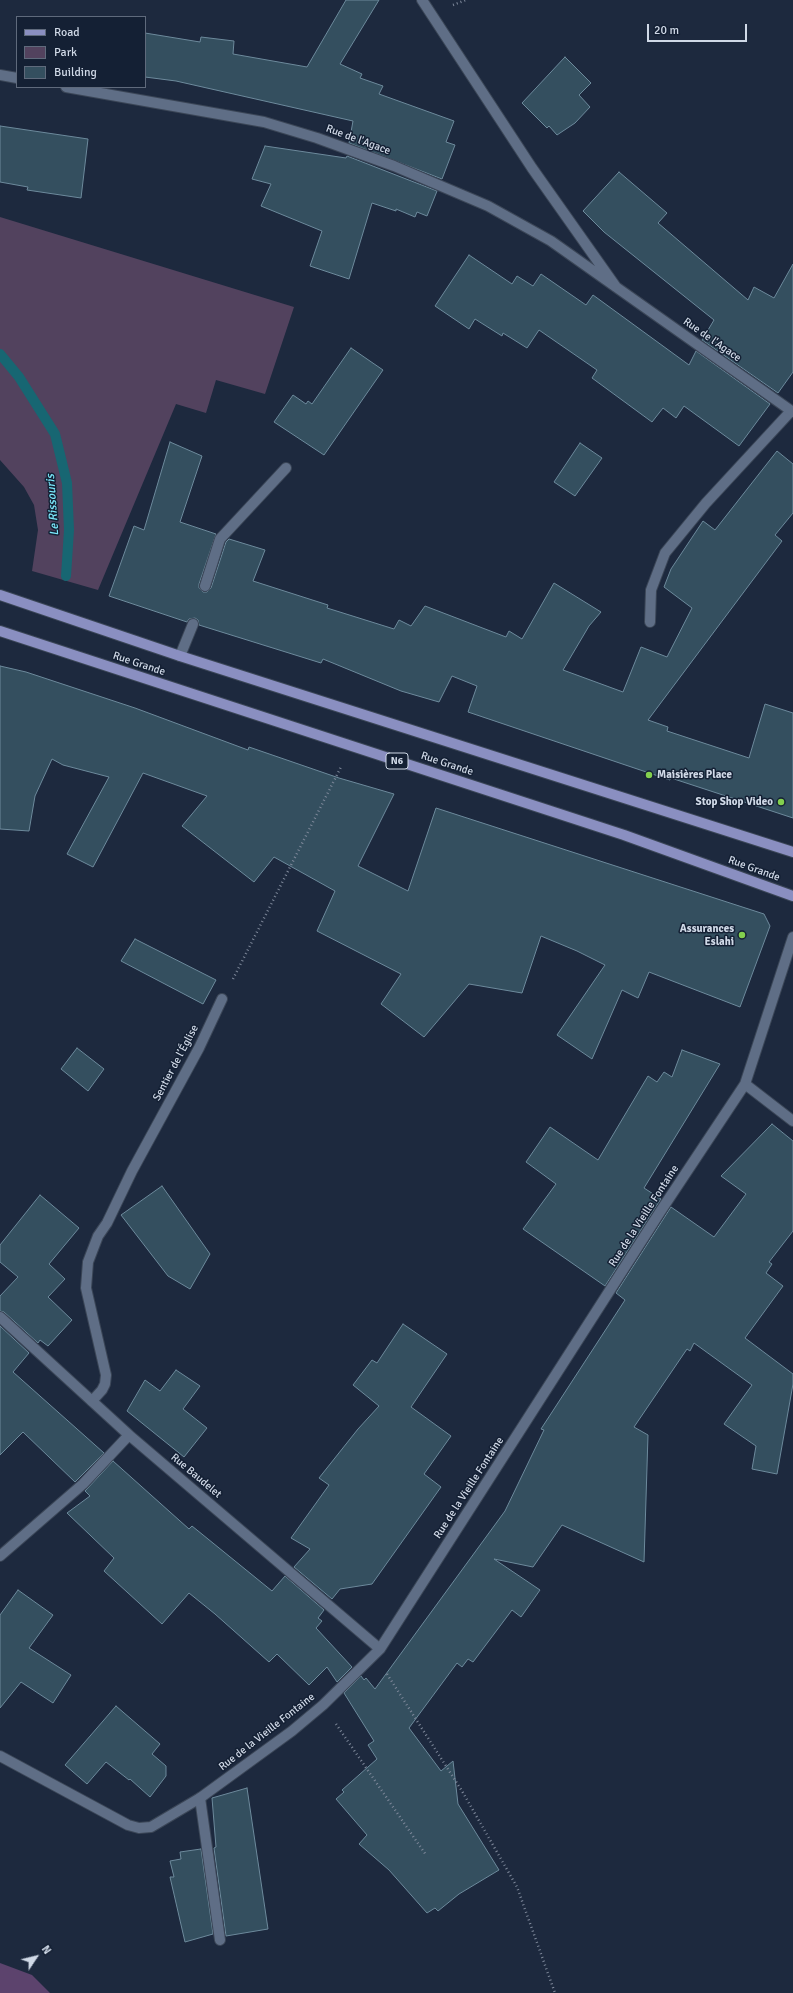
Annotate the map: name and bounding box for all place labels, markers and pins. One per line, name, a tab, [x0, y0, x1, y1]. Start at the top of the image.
place label: Maisières Place	[657, 768, 732, 782]
marker: Maisières Place	[644, 770, 654, 780]
place label: Stop Shop Video	[695, 795, 773, 809]
marker: Stop Shop Video	[776, 797, 786, 807]
place label: Assurances Eslahi	[680, 922, 734, 948]
marker: Assurances Eslahi	[737, 930, 747, 940]

